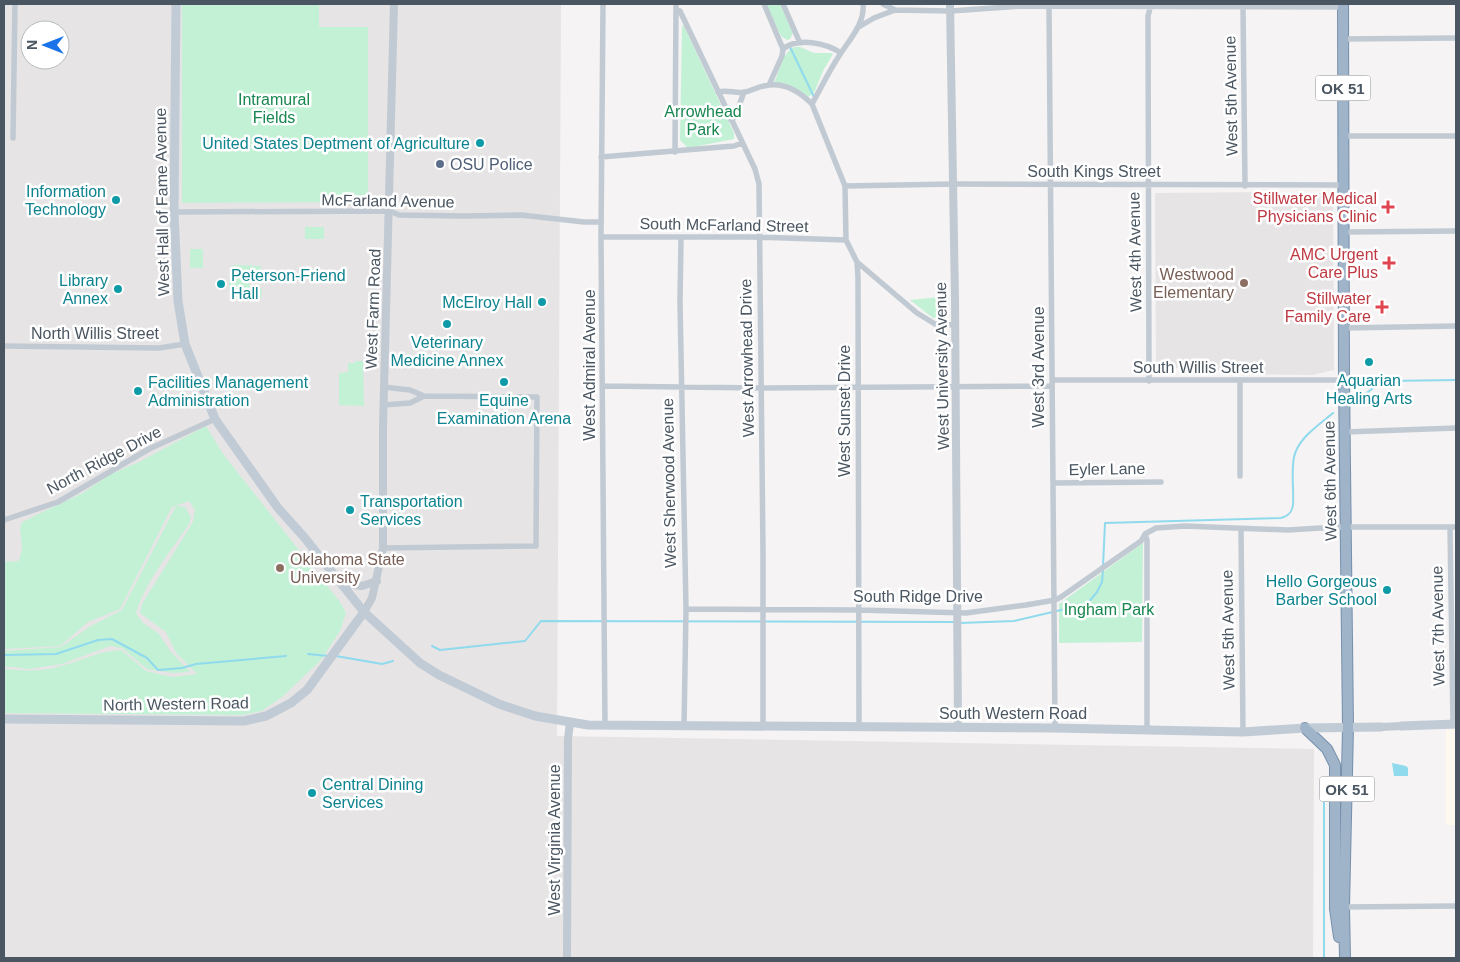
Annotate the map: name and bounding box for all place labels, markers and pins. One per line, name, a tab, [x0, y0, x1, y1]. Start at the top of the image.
place label: United States Deptment of Agriculture	[202, 135, 470, 152]
marker: United States Deptment of Agriculture	[474, 137, 486, 149]
place label: OSU Police	[450, 156, 533, 173]
marker: OSU Police	[434, 158, 446, 170]
place label: Information Technology	[25, 183, 106, 218]
place label: Stillwater Medical Physicians Clinic	[1253, 190, 1377, 225]
marker: Information Technology	[110, 194, 122, 206]
marker: Stillwater Medical Physicians Clinic	[1381, 200, 1395, 214]
place label: AMC Urgent Care Plus	[1290, 246, 1379, 281]
marker: AMC Urgent Care Plus	[1382, 256, 1396, 270]
place label: Westwood Elementary	[1153, 266, 1234, 301]
place label: Peterson-Friend Hall	[231, 267, 346, 302]
place label: Library Annex	[59, 272, 108, 307]
marker: Westwood Elementary	[1238, 277, 1250, 289]
marker: Peterson-Friend Hall	[215, 278, 227, 290]
marker: Library Annex	[112, 283, 124, 295]
place label: Stillwater Family Care	[1285, 290, 1372, 325]
place label: McElroy Hall	[442, 294, 532, 311]
marker: McElroy Hall	[536, 296, 548, 308]
marker: Stillwater Family Care	[1375, 300, 1389, 314]
marker: Veterinary Medicine Annex	[441, 318, 453, 330]
place label: Veterinary Medicine Annex	[391, 334, 503, 369]
marker: Aquarian Healing Arts	[1363, 356, 1375, 368]
place label: Aquarian Healing Arts	[1326, 372, 1412, 407]
place label: Facilities Management Administration	[148, 374, 309, 409]
marker: Equine Examination Arena	[498, 376, 510, 388]
marker: Facilities Management Administration	[132, 385, 144, 397]
place label: Equine Examination Arena	[437, 392, 571, 427]
place label: Transportation Services	[360, 493, 463, 528]
marker: Transportation Services	[344, 504, 356, 516]
place label: Oklahoma State University	[290, 551, 405, 586]
marker: Oklahoma State University	[274, 562, 286, 574]
place label: Hello Gorgeous Barber School	[1266, 573, 1377, 608]
marker: Hello Gorgeous Barber School	[1381, 584, 1393, 596]
place label: Central Dining Services	[322, 776, 423, 811]
marker: Central Dining Services	[306, 787, 318, 799]

